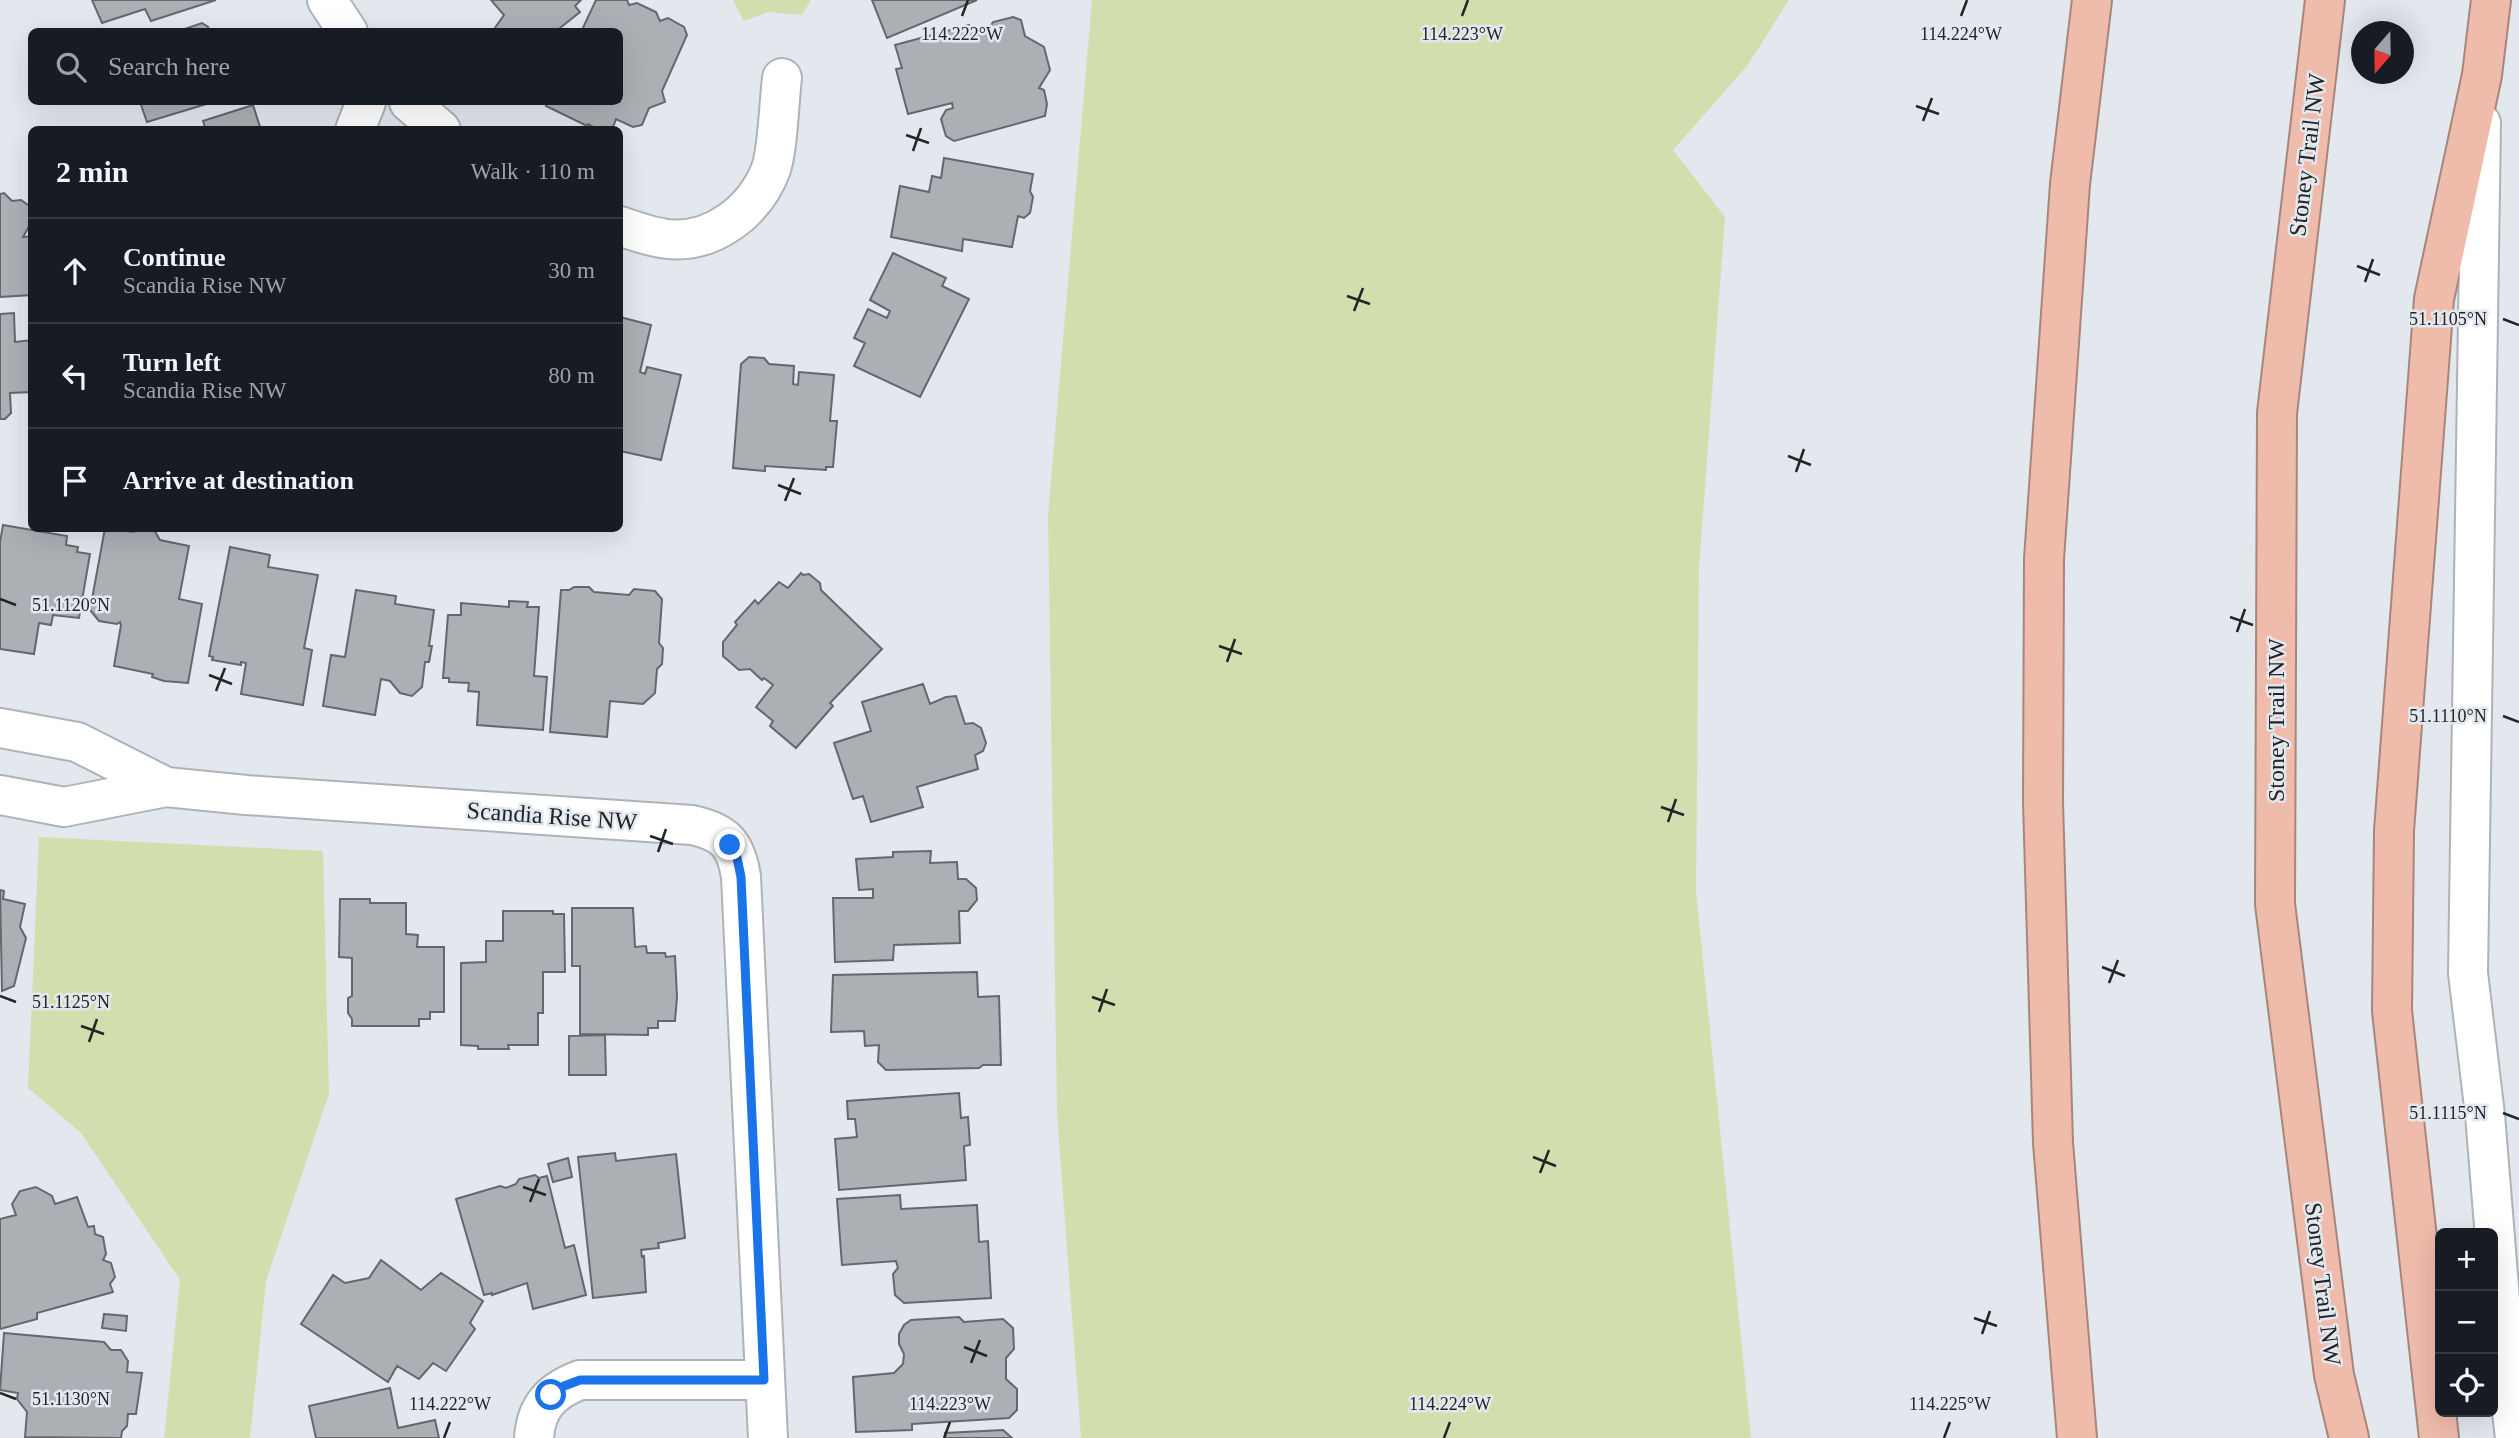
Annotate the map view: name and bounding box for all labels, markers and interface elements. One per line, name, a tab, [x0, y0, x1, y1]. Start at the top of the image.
north arrow	[2351, 21, 2414, 84]
text: 114.222°W	[921, 24, 1003, 44]
text: 114.223°W	[1421, 24, 1503, 44]
text: 114.224°W	[1920, 24, 2002, 44]
search box	[28, 28, 623, 105]
icon: search	[52, 48, 90, 86]
text: Search here	[108, 52, 230, 81]
street label: Stoney Trail NW	[2284, 72, 2330, 238]
text: 2 min	[56, 155, 129, 188]
text: Walk · 110 m	[471, 159, 595, 184]
text: Continue	[123, 243, 226, 272]
icon: ahead	[56, 252, 94, 290]
text: 30 m	[548, 258, 595, 283]
text: Scandia Rise NW	[123, 273, 287, 298]
text: 51.1105°N	[2409, 309, 2487, 329]
text: Turn left	[123, 348, 221, 377]
icon: left	[56, 357, 94, 395]
text: 80 m	[548, 363, 595, 388]
text: Scandia Rise NW	[123, 378, 287, 403]
icon: arrive	[56, 462, 94, 500]
text: Arrive at destination	[123, 466, 354, 495]
text: 51.1120°N	[32, 595, 110, 615]
street label: Stoney Trail NW	[2263, 638, 2289, 802]
text: 51.1110°N	[2409, 706, 2487, 726]
street label: Scandia Rise NW	[466, 797, 638, 835]
route end	[714, 829, 745, 860]
text: 51.1125°N	[32, 992, 110, 1012]
text: 51.1115°N	[2409, 1103, 2487, 1123]
street label: Stoney Trail NW	[2300, 1201, 2346, 1367]
map controls	[2435, 1228, 2498, 1417]
button: +	[2435, 1228, 2498, 1291]
button: −	[2435, 1291, 2498, 1354]
button: locate	[2435, 1354, 2498, 1417]
route start	[535, 1379, 566, 1410]
text: 51.1130°N	[32, 1389, 110, 1409]
text: 114.222°W	[409, 1394, 491, 1414]
text: 114.223°W	[909, 1394, 991, 1414]
text: 114.224°W	[1409, 1394, 1491, 1414]
text: 114.225°W	[1909, 1394, 1991, 1414]

